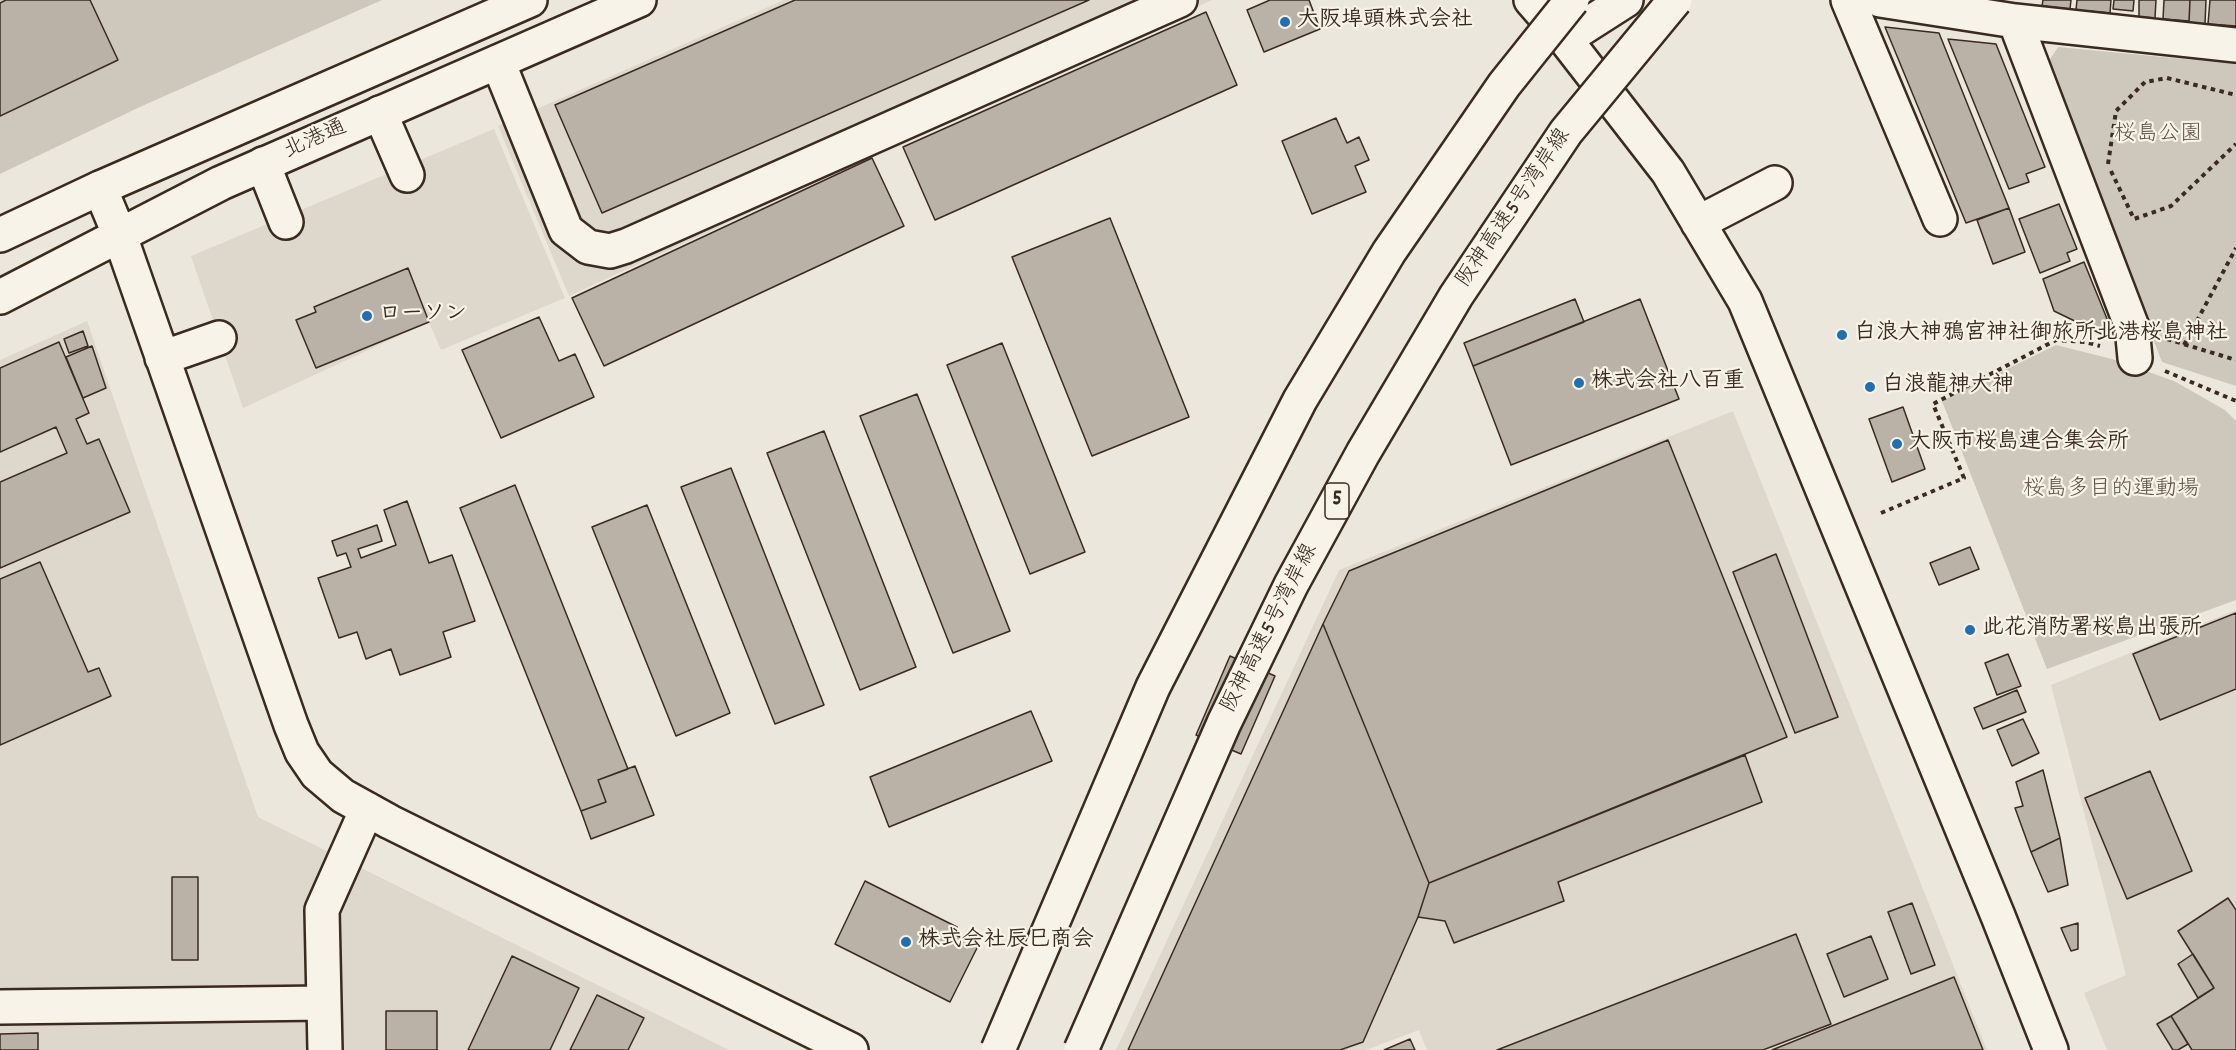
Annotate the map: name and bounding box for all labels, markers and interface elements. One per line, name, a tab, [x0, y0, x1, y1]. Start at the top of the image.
place label: 大阪埠頭株式会社	[1297, 9, 1473, 35]
marker: 大阪埠頭株式会社	[1278, 15, 1292, 29]
street label: 北港通	[280, 116, 352, 166]
park label: 桜島公園	[2114, 123, 2202, 149]
street label: 阪神高速5号湾岸線	[1452, 124, 1578, 294]
place label: ローソン	[379, 303, 467, 329]
marker: ローソン	[360, 309, 374, 323]
place label: 白浪大神鴉宮神社御旅所北港桜島神社	[1854, 322, 2228, 348]
marker: 白浪大神鴉宮神社御旅所北港桜島神社	[1835, 328, 1849, 342]
place label: 株式会社八百重	[1591, 370, 1745, 396]
place label: 白浪龍神大神	[1882, 374, 2014, 400]
marker: 株式会社八百重	[1572, 376, 1586, 390]
marker: 白浪龍神大神	[1863, 380, 1877, 394]
place label: 大阪市桜島連合集会所	[1909, 431, 2129, 457]
marker: 大阪市桜島連合集会所	[1890, 437, 1904, 451]
park label: 桜島多目的運動場	[2023, 478, 2199, 504]
road number: 5	[1325, 483, 1349, 519]
street label: 阪神高速5号湾岸線	[1217, 540, 1325, 718]
place label: 此花消防署桜島出張所	[1982, 617, 2202, 643]
marker: 此花消防署桜島出張所	[1963, 623, 1977, 637]
place label: 株式会社辰巳商会	[918, 929, 1094, 955]
marker: 株式会社辰巳商会	[899, 935, 913, 949]

